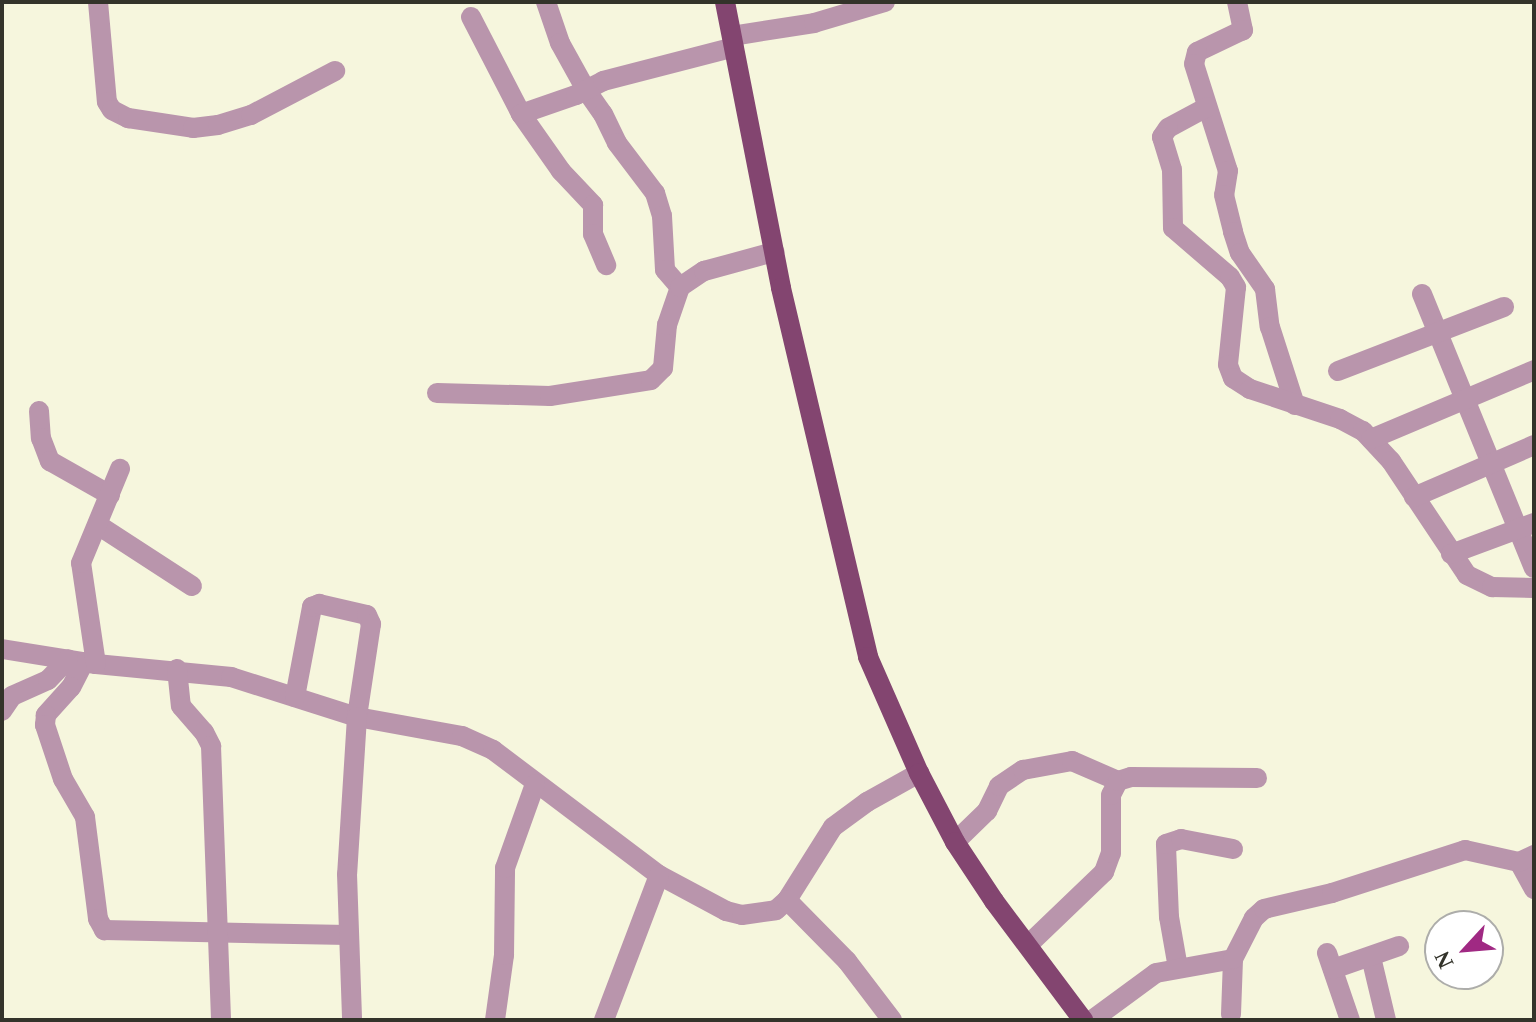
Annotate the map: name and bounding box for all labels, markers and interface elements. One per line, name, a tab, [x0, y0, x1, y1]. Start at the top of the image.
north arrow	[1424, 910, 1504, 990]
text: N	[1429, 947, 1458, 972]

